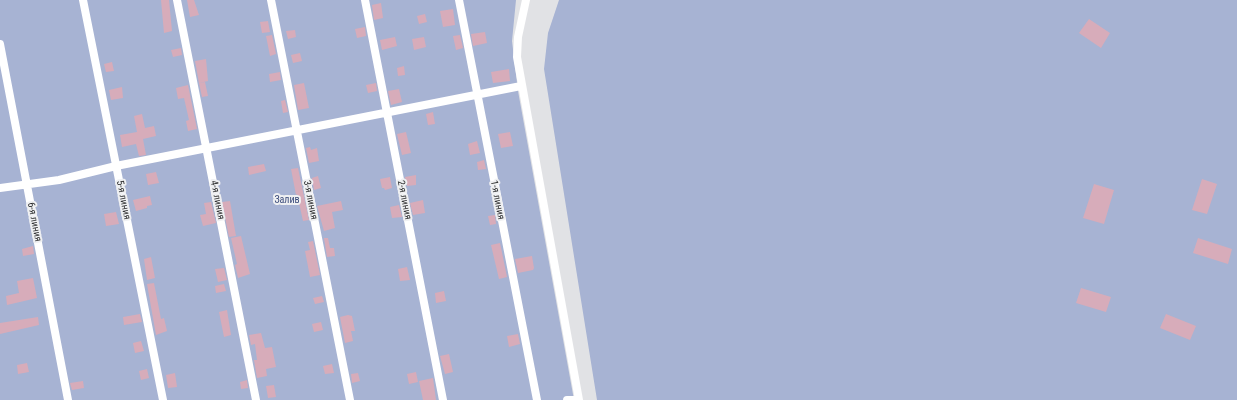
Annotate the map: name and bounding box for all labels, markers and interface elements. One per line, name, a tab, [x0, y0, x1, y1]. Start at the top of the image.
street label: 5-я линия	[113, 179, 133, 221]
street label: 4-я линия	[207, 179, 227, 221]
street label: 3-я линия	[300, 179, 320, 221]
street label: 2-я линия	[394, 179, 414, 221]
street label: 1-я линия	[487, 179, 507, 221]
park label: Залив	[274, 194, 300, 206]
street label: 6-я линия	[24, 201, 44, 243]

